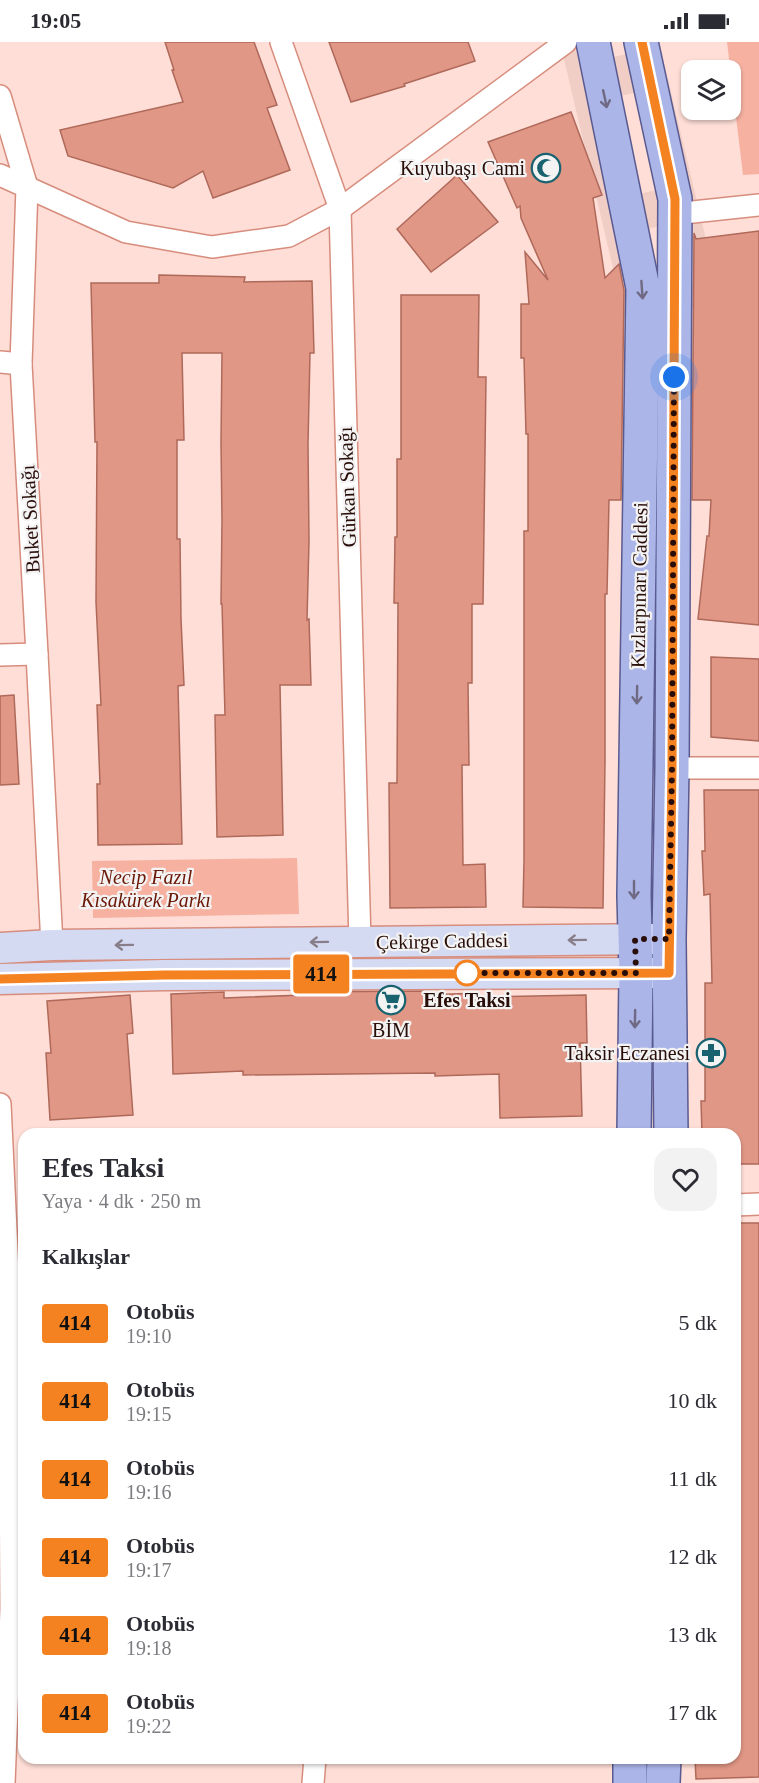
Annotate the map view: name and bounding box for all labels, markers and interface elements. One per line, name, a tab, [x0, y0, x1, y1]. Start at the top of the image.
text: 19:05	[30, 8, 81, 33]
map controls	[681, 60, 741, 120]
button: layers	[681, 60, 741, 120]
one-way arrow	[600, 89, 611, 109]
mosque icon: Kuyubaşı Cami	[530, 152, 562, 184]
place label: Kuyubaşı Cami	[400, 157, 525, 180]
one-way arrow	[637, 280, 648, 300]
your location	[659, 362, 689, 392]
street label: Gürkan Sokağı	[334, 426, 361, 548]
street label: Buket Sokağı	[16, 464, 45, 574]
street label: Kızlarpınarı Caddesi	[627, 501, 652, 668]
one-way arrow	[631, 685, 643, 705]
park label: Necip Fazıl Kısakürek Parkı	[80, 866, 211, 911]
one-way arrow	[629, 880, 640, 900]
street label: Çekirge Caddesi	[376, 929, 509, 954]
one-way arrow	[567, 934, 587, 946]
one-way arrow	[309, 936, 329, 948]
one-way arrow	[114, 939, 134, 950]
line badge: 414	[286, 954, 356, 994]
marker: Efes Taksi	[454, 960, 480, 986]
text: 414	[305, 962, 337, 986]
supermarket icon: BİM	[375, 984, 407, 1016]
place label: Efes Taksi	[423, 989, 511, 1011]
one-way arrow	[629, 1008, 641, 1028]
place label: BİM	[372, 1019, 410, 1041]
pharmacy icon: Taksir Eczanesi	[695, 1037, 727, 1069]
place label: Taksir Eczanesi	[564, 1042, 690, 1064]
button: heart	[654, 1148, 717, 1211]
text: Efes Taksi	[42, 1152, 164, 1183]
text: Yaya · 4 dk · 250 m	[42, 1190, 201, 1212]
text: Kalkışlar	[42, 1244, 130, 1269]
text: Otobüs	[126, 1299, 194, 1324]
text: 5 dk	[679, 1310, 717, 1335]
text: 414	[59, 1311, 91, 1335]
text: 19:10	[126, 1325, 172, 1347]
text: Otobüs	[126, 1377, 194, 1402]
text: 10 dk	[668, 1388, 717, 1413]
text: 414	[59, 1389, 91, 1413]
text: 19:15	[126, 1403, 172, 1425]
text: Otobüs	[126, 1455, 194, 1480]
text: 11 dk	[668, 1466, 717, 1491]
text: 414	[59, 1467, 91, 1491]
text: 19:16	[126, 1481, 172, 1503]
text: Otobüs	[126, 1533, 194, 1558]
text: 12 dk	[668, 1544, 717, 1569]
text: 414	[59, 1545, 91, 1569]
text: 19:17	[126, 1559, 172, 1581]
text: Otobüs	[126, 1611, 194, 1636]
text: 13 dk	[668, 1622, 717, 1647]
text: 414	[59, 1623, 91, 1647]
text: 19:18	[126, 1637, 172, 1659]
text: Otobüs	[126, 1689, 194, 1714]
text: 17 dk	[668, 1700, 717, 1725]
text: 414	[59, 1701, 91, 1725]
text: 19:22	[126, 1715, 172, 1737]

